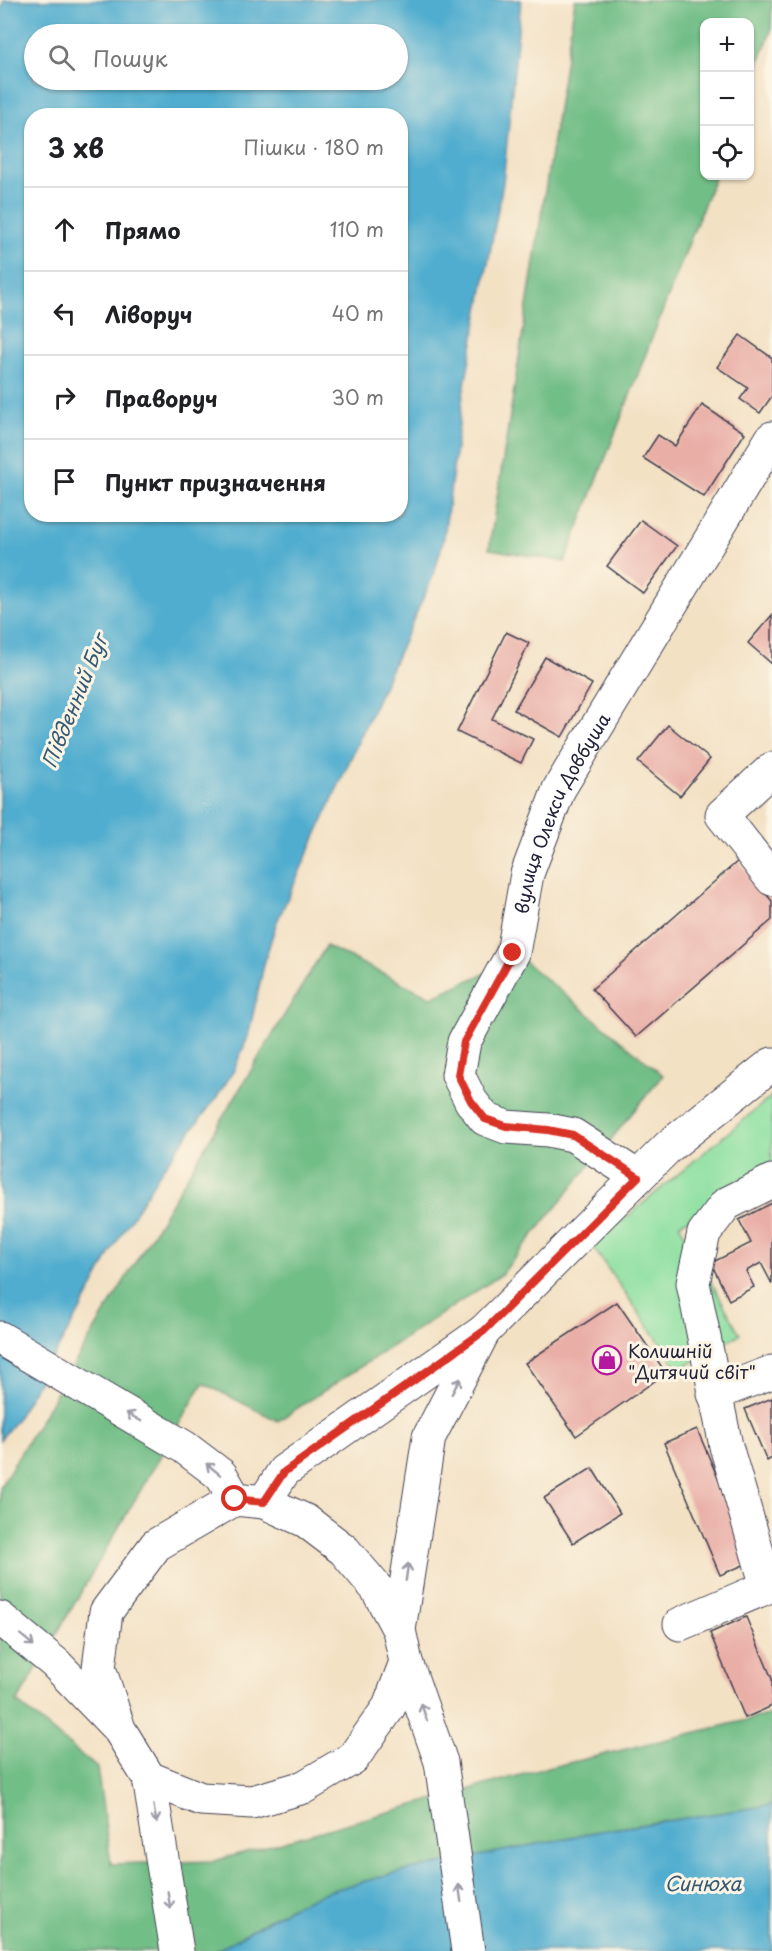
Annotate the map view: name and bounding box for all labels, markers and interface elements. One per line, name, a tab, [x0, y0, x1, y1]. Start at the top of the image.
map controls	[700, 18, 754, 180]
button: +	[700, 18, 754, 72]
search box	[24, 24, 408, 90]
icon: search	[45, 41, 78, 74]
text: Пошук	[93, 41, 168, 74]
button: −	[700, 72, 754, 126]
button: locate	[700, 126, 754, 180]
text: 3 хв	[48, 128, 104, 167]
text: Пішки · 180 m	[243, 132, 384, 162]
icon: ahead	[48, 213, 81, 246]
text: Прямо	[105, 213, 180, 246]
text: 110 m	[330, 214, 384, 244]
icon: left	[48, 297, 81, 330]
text: Ліворуч	[105, 297, 192, 330]
text: 40 m	[332, 298, 384, 328]
icon: right	[48, 381, 81, 414]
text: Праворуч	[105, 381, 218, 414]
text: 30 m	[331, 382, 384, 412]
icon: arrive	[48, 465, 81, 498]
text: Пункт призначення	[105, 465, 326, 498]
water label: Південний Буг	[34, 627, 116, 772]
street label: вулиця Олекси Довбуша	[507, 707, 616, 916]
route end	[499, 939, 525, 965]
place label: Колишній "Дитячий світ"	[628, 1337, 756, 1385]
shop icon: Колишній "Дитячий світ"	[591, 1344, 623, 1376]
one-way arrow	[451, 1377, 462, 1395]
one-way arrow	[126, 1411, 143, 1423]
one-way arrow	[205, 1463, 221, 1476]
route start	[221, 1485, 247, 1511]
one-way arrow	[402, 1563, 413, 1583]
one-way arrow	[19, 1634, 35, 1647]
one-way arrow	[417, 1703, 428, 1722]
one-way arrow	[150, 1804, 161, 1823]
water label: Синюха	[664, 1868, 742, 1898]
one-way arrow	[454, 1884, 465, 1903]
one-way arrow	[164, 1890, 175, 1910]

